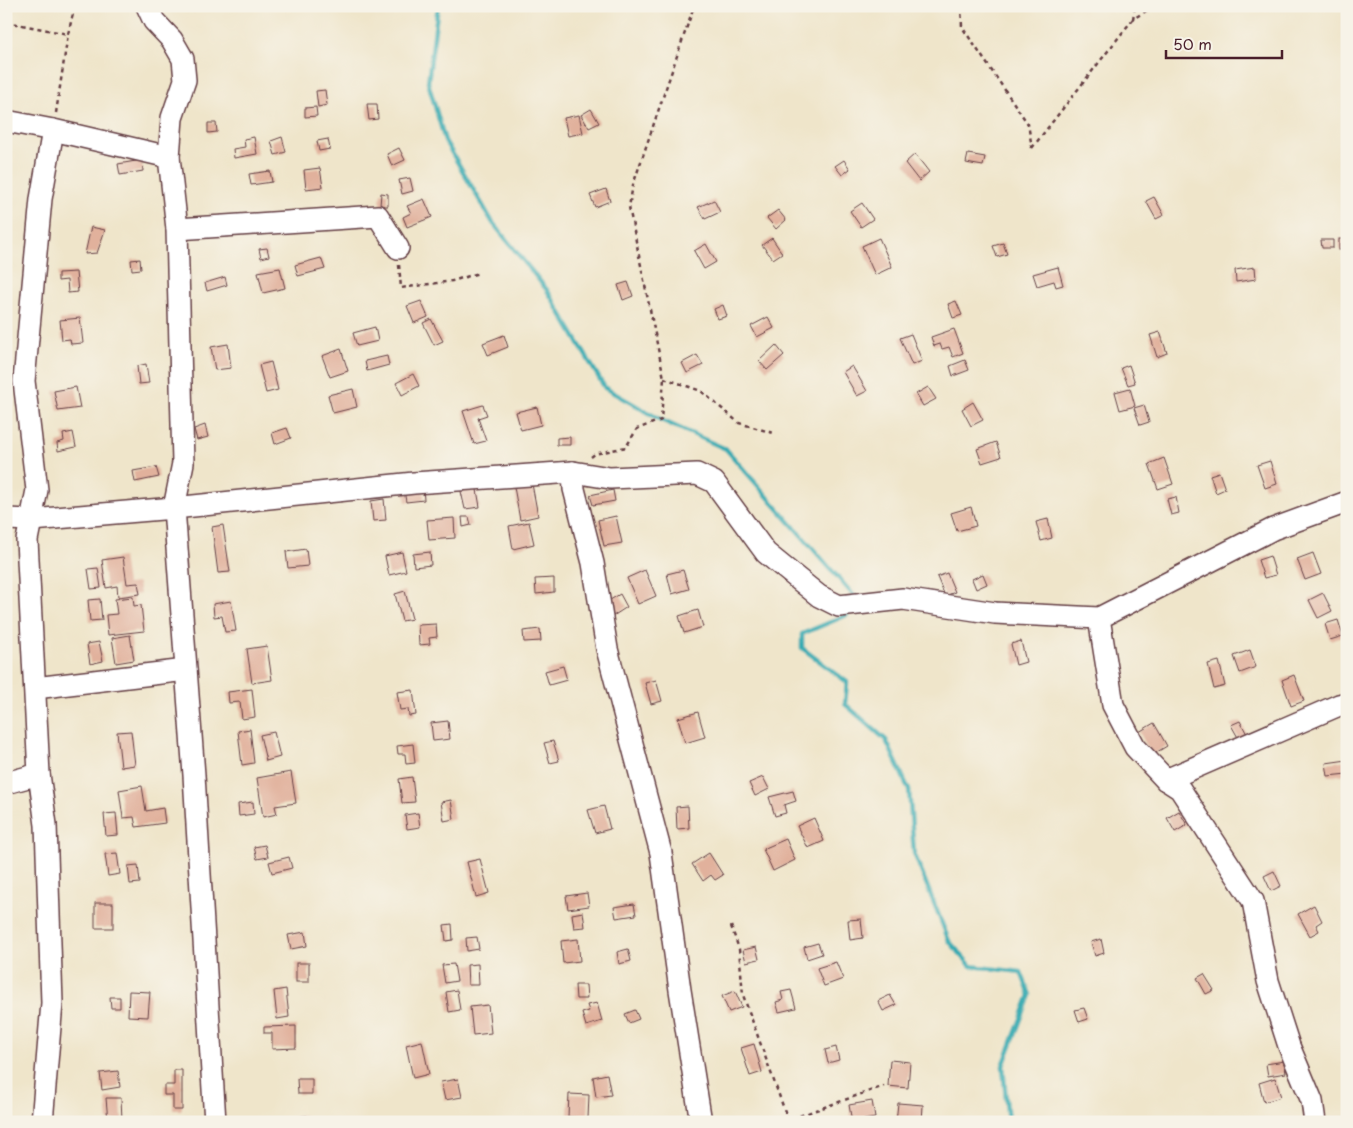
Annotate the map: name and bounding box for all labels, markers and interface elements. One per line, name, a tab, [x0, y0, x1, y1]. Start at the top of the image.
scale bar	[1166, 28, 1282, 60]
text: 50 m	[1173, 32, 1212, 55]

